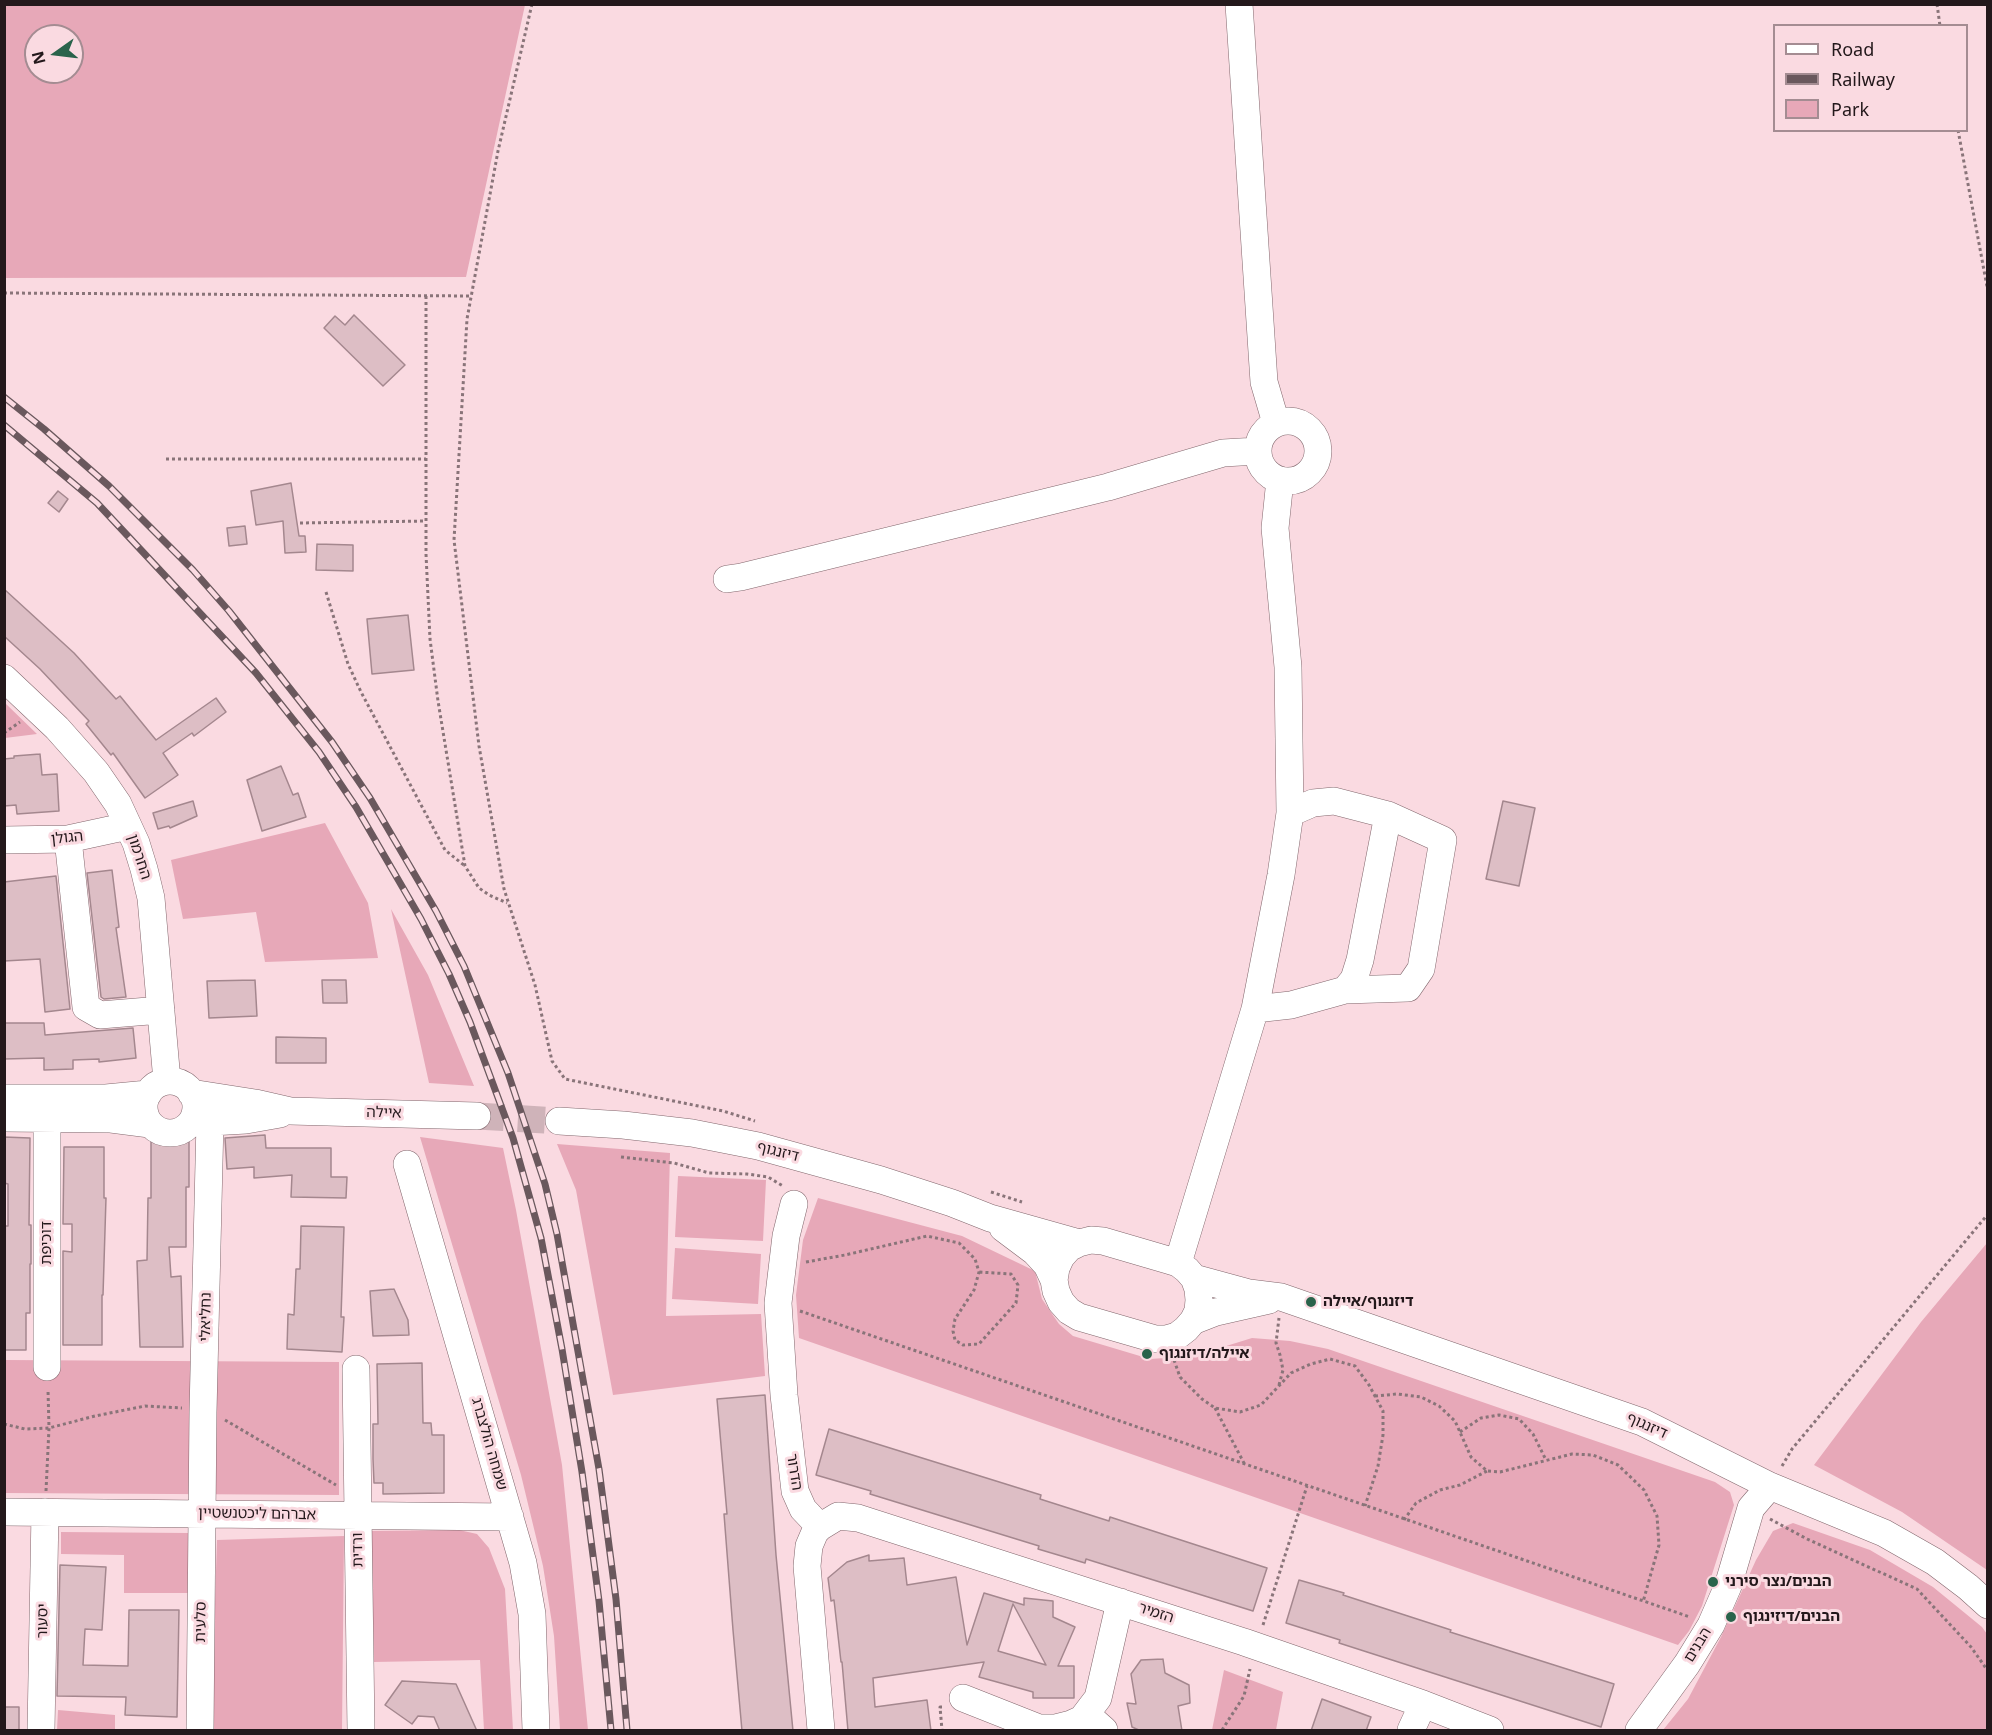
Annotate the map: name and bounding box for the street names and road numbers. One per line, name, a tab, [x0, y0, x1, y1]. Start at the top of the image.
street label: הגולן	[50, 827, 84, 849]
street label: החרמון	[123, 832, 155, 882]
street label: איילה	[366, 1104, 402, 1122]
street label: דיזנגוף	[755, 1138, 801, 1166]
street label: דוכיפת	[38, 1221, 56, 1265]
street label: נחליאלי	[197, 1292, 215, 1342]
street label: שמחה הולצברג	[467, 1396, 511, 1492]
street label: דיזנגוף	[1624, 1409, 1670, 1443]
street label: הדרור	[782, 1452, 806, 1492]
street label: אברהם ליכטנשטיין	[198, 1504, 316, 1524]
street label: ורדית	[349, 1532, 367, 1568]
street label: הזמיר	[1136, 1599, 1176, 1627]
street label: סלעית	[192, 1601, 210, 1643]
street label: יסעור	[34, 1603, 52, 1639]
street label: הבנים	[1680, 1624, 1716, 1666]

